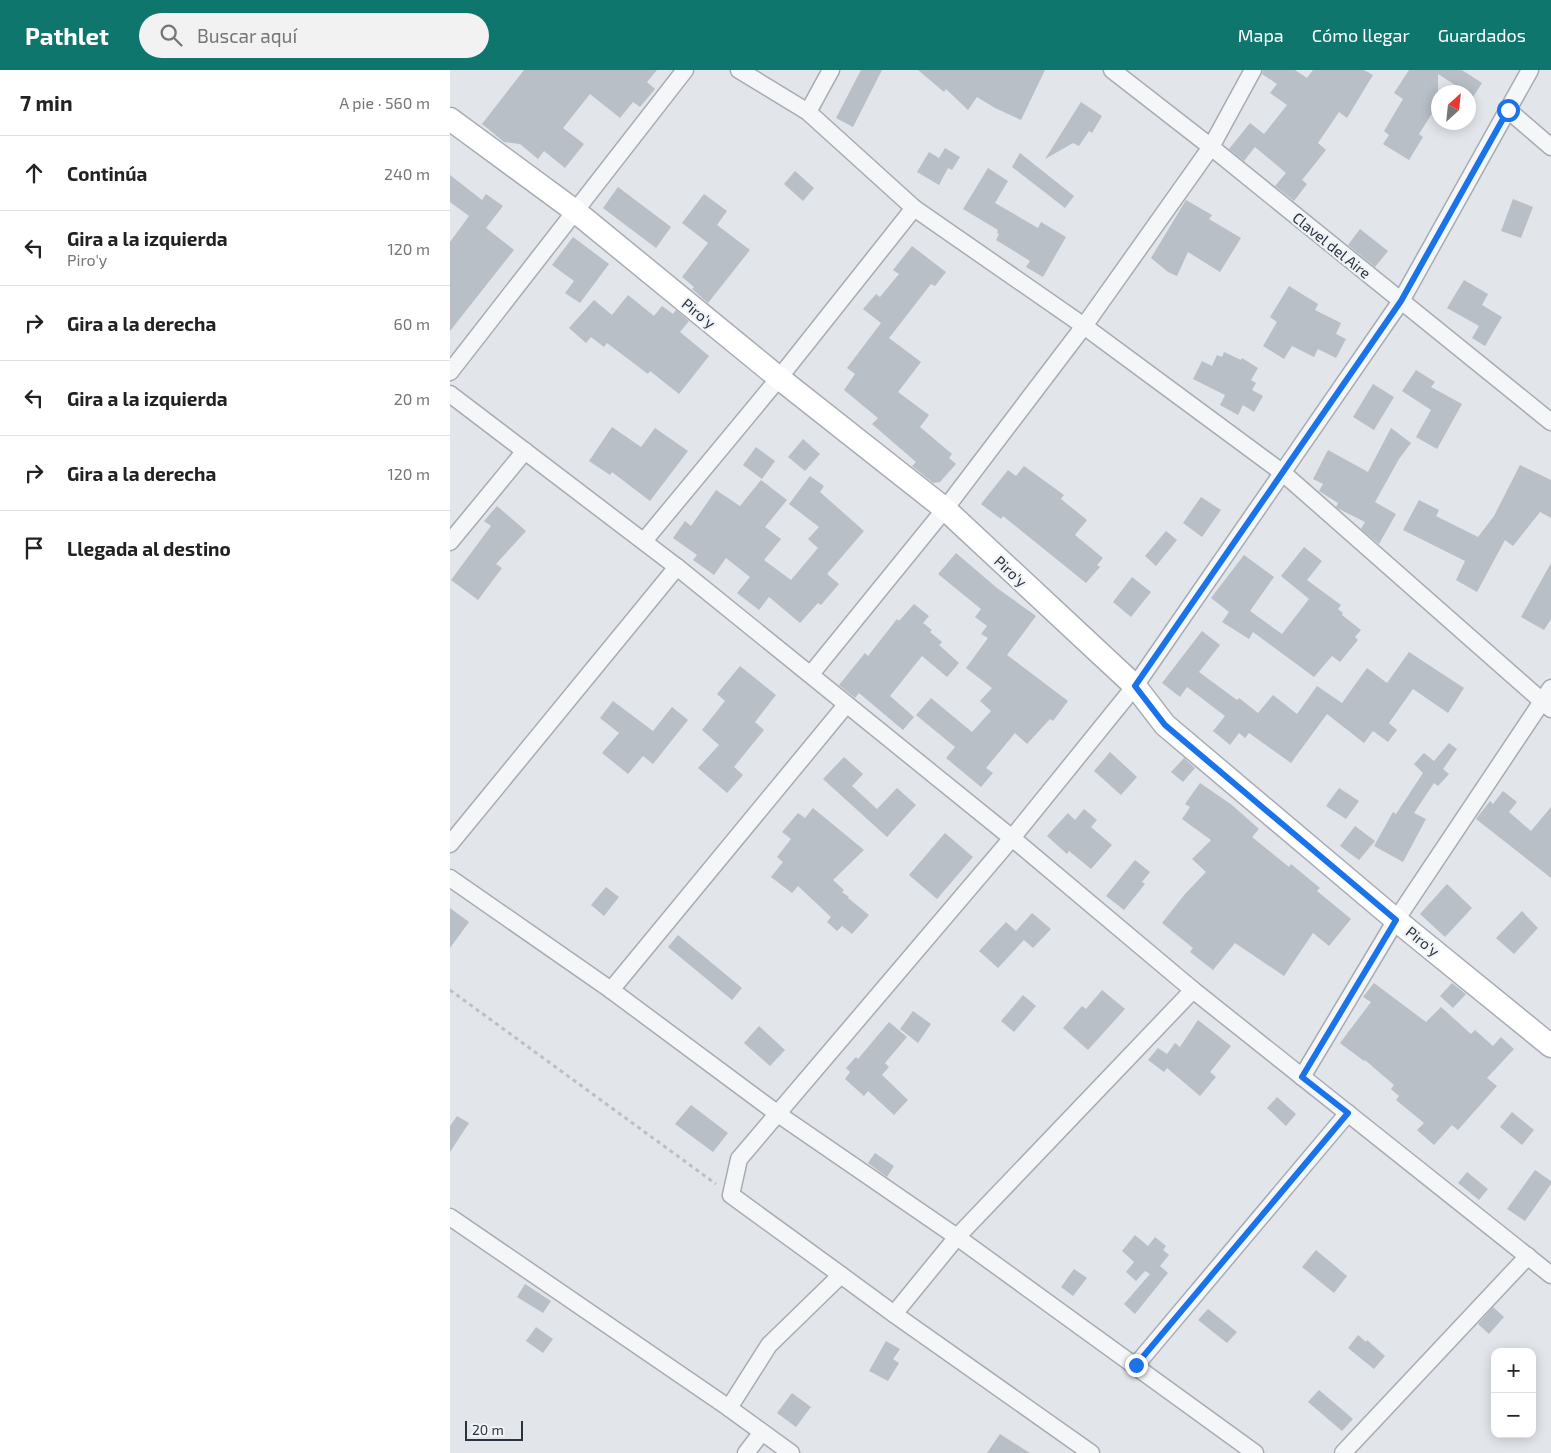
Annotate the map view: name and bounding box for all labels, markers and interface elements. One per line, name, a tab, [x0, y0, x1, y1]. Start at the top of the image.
search box	[139, 13, 489, 58]
text: Pathlet	[25, 21, 109, 50]
icon: search	[157, 21, 185, 49]
text: Buscar aquí	[197, 24, 297, 47]
text: Mapa	[1238, 24, 1284, 46]
text: Cómo llegar	[1312, 24, 1410, 46]
text: Guardados	[1438, 24, 1526, 46]
north arrow	[1431, 85, 1476, 130]
text: 7 min	[20, 90, 73, 115]
text: A pie · 560 m	[339, 93, 430, 112]
route start	[1497, 99, 1520, 122]
icon: ahead	[20, 159, 48, 187]
text: Continúa	[67, 162, 147, 185]
text: 240 m	[384, 164, 430, 183]
street label: Clavel del Aire	[1289, 208, 1375, 282]
text: Gira a la izquierda	[67, 227, 228, 250]
icon: left	[20, 234, 48, 262]
text: 120 m	[387, 239, 430, 258]
text: Piro'y	[67, 250, 107, 269]
street label: Piro'y	[679, 294, 719, 332]
icon: right	[20, 309, 48, 337]
text: Gira a la derecha	[67, 312, 216, 335]
text: 60 m	[394, 314, 430, 333]
icon: left	[20, 384, 48, 412]
text: Gira a la izquierda	[67, 387, 228, 410]
text: 20 m	[394, 389, 430, 408]
icon: right	[20, 459, 48, 487]
text: Gira a la derecha	[67, 462, 216, 485]
text: 120 m	[387, 464, 430, 483]
icon: arrive	[20, 534, 48, 562]
text: Llegada al destino	[67, 537, 231, 560]
street label: Piro'y	[991, 552, 1031, 590]
street label: Piro'y	[1403, 922, 1443, 960]
map controls	[1491, 1348, 1536, 1438]
button: +	[1491, 1348, 1536, 1393]
route end	[1125, 1354, 1148, 1377]
button: −	[1491, 1393, 1536, 1438]
scale bar	[465, 1418, 522, 1441]
text: 20 m	[472, 1421, 504, 1438]

